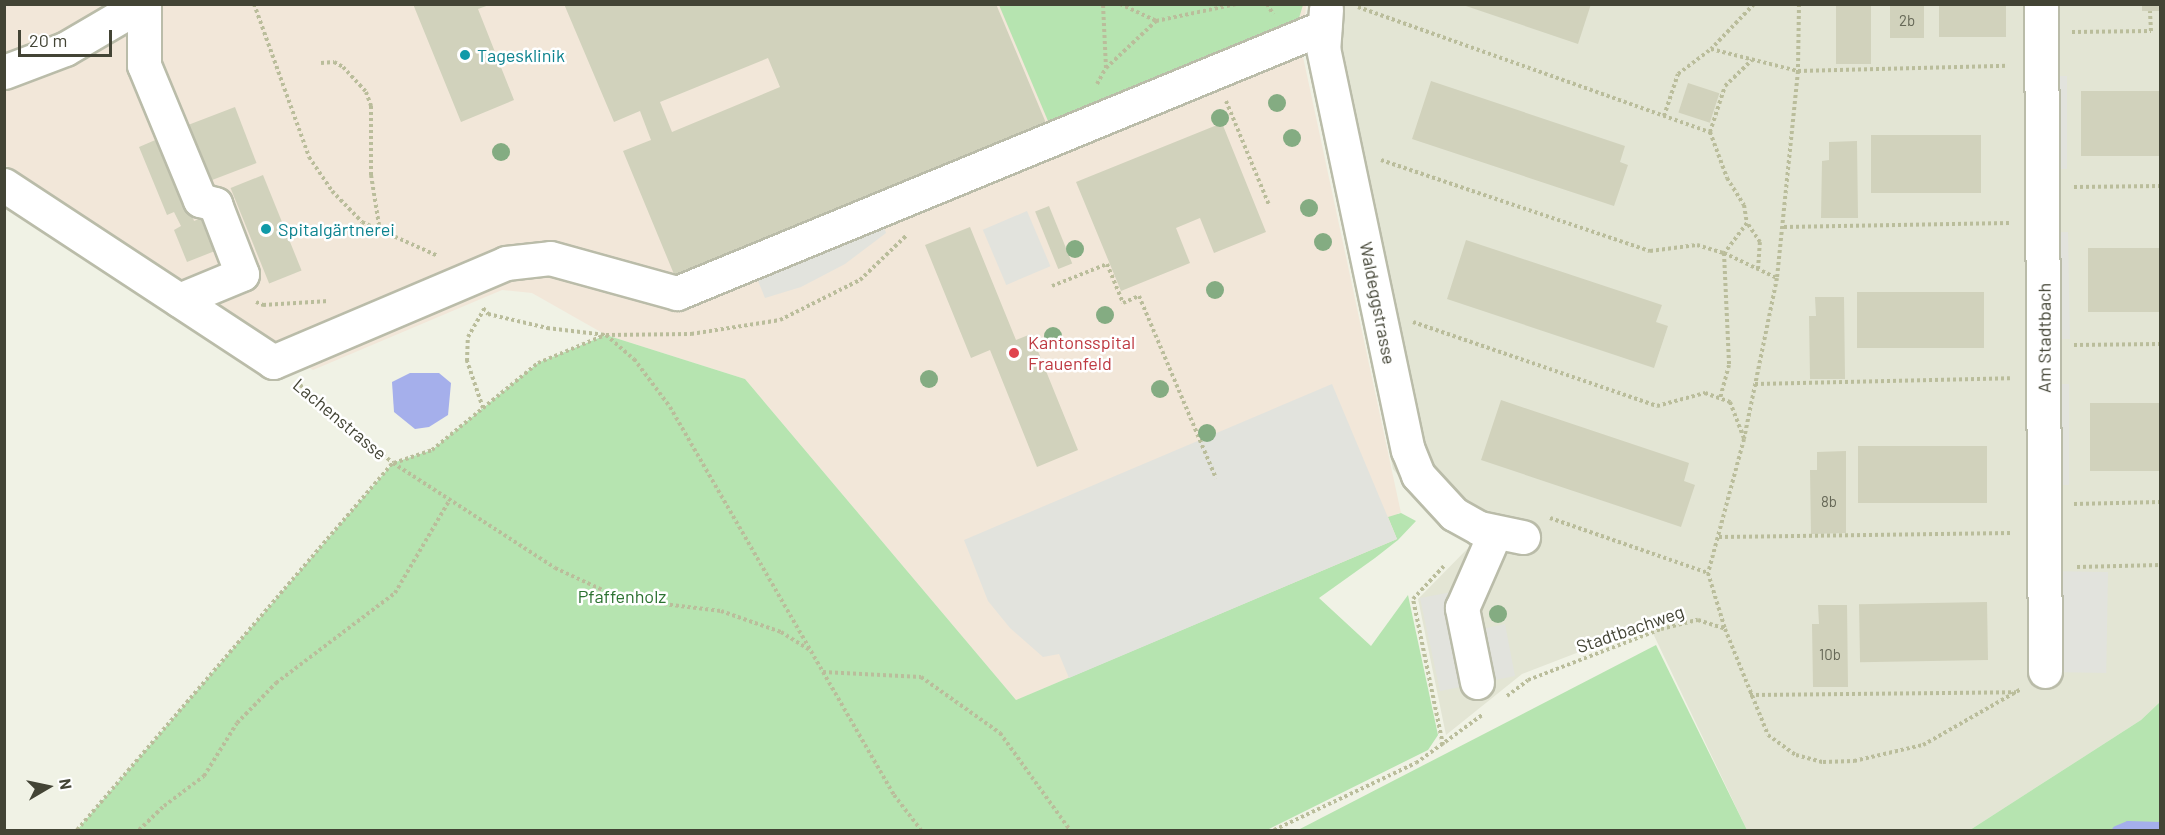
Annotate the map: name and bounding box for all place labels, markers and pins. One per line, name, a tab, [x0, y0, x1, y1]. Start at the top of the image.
place label: Tagesklinik	[477, 44, 565, 66]
marker: Tagesklinik	[458, 48, 472, 62]
place label: Spitalgärtnerei	[278, 218, 395, 240]
marker: Spitalgärtnerei	[259, 222, 273, 236]
place label: Kantonsspital Frauenfeld	[1028, 332, 1135, 374]
marker: Kantonsspital Frauenfeld	[1005, 344, 1023, 362]

